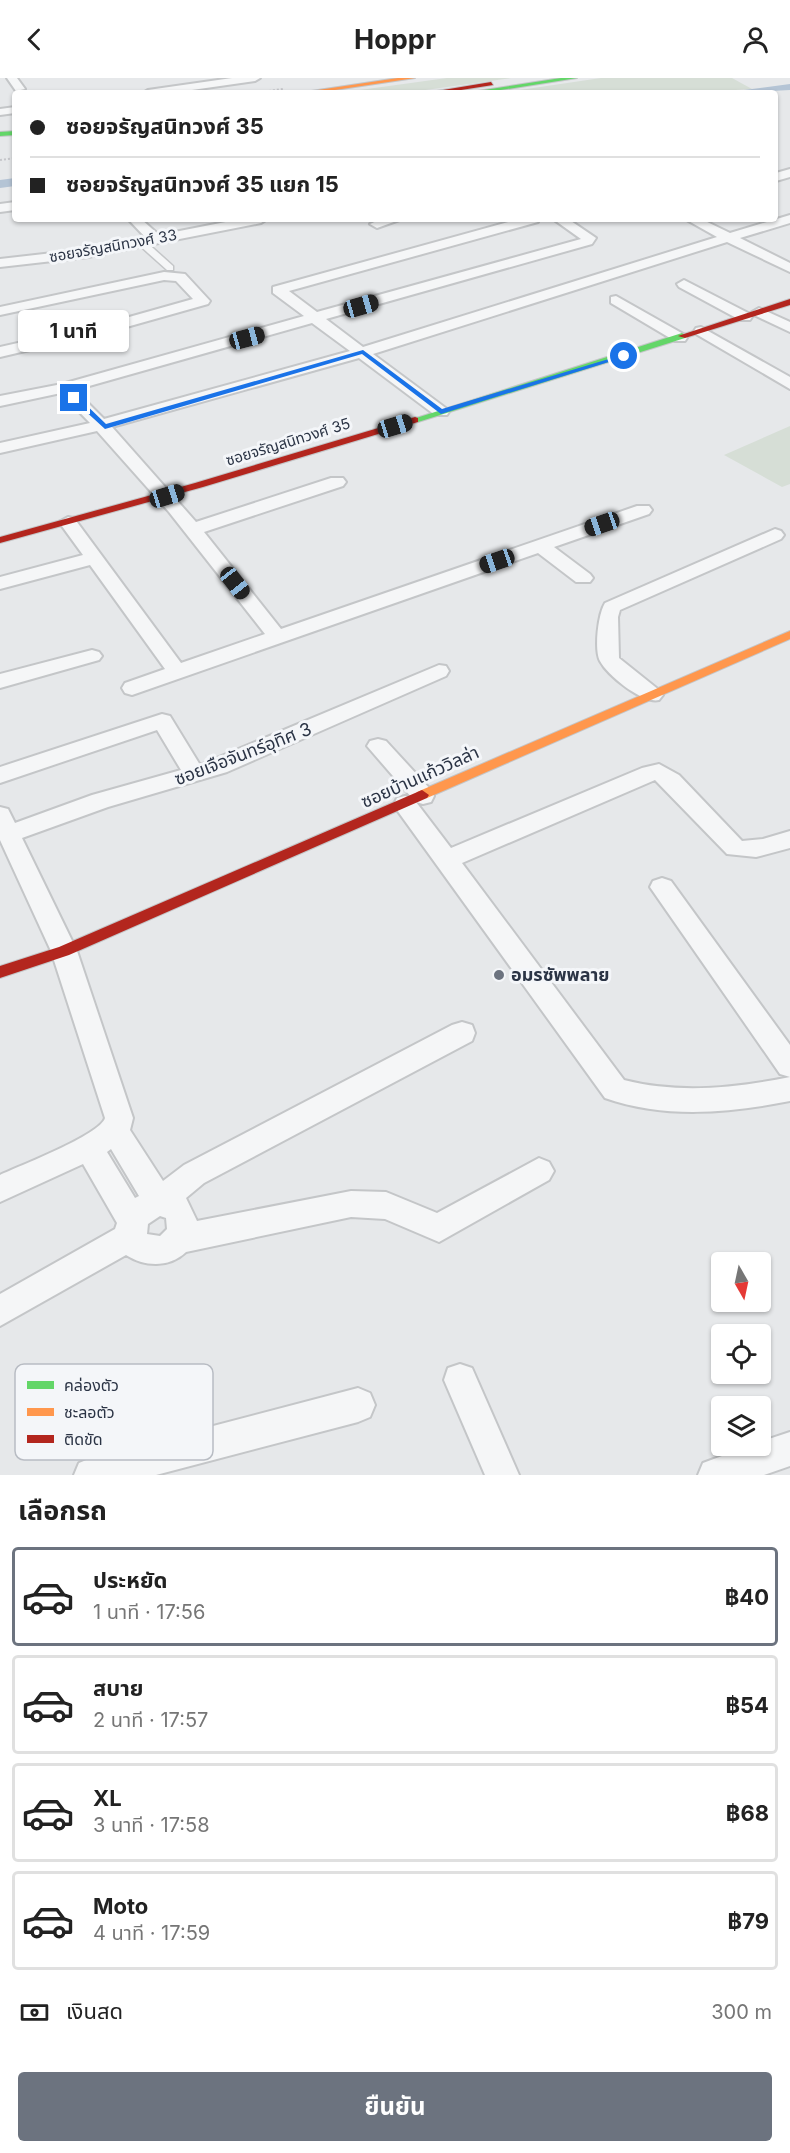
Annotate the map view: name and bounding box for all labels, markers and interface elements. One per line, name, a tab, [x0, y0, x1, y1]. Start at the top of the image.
icon: back	[18, 23, 51, 56]
text: Hoppr	[354, 23, 436, 56]
icon: person	[739, 23, 772, 56]
text: ซอยจรัญสนิทวงศ์ 35	[66, 113, 264, 139]
text: ซอยจรัญสนิทวงศ์ 35 แยก 15	[66, 171, 339, 197]
street label: ซอยจรัญสนิทวงศ์ 33	[48, 225, 178, 266]
car	[341, 292, 381, 320]
callout: 1 นาที	[19, 311, 130, 353]
text: 1 นาที	[50, 319, 97, 343]
car	[227, 325, 267, 351]
route start	[610, 342, 637, 369]
route end	[60, 384, 87, 411]
car	[375, 412, 415, 440]
street label: ซอยจรัญสนิทวงศ์ 35	[223, 414, 352, 469]
car	[147, 482, 187, 510]
car	[582, 510, 622, 538]
car	[477, 547, 517, 575]
car	[217, 563, 253, 603]
street label: ซอยเจือจันทร์อุทิศ 3	[171, 718, 315, 790]
street label: ซอยบ้านแก้ววิลล่า	[358, 741, 482, 812]
place label: อมรซัพพลาย	[511, 964, 609, 985]
marker: อมรซัพพลาย	[492, 968, 506, 982]
north arrow	[711, 1252, 771, 1312]
map controls	[711, 1252, 771, 1456]
button: locate	[711, 1324, 771, 1384]
legend	[15, 1364, 213, 1460]
text: คล่องตัว	[64, 1375, 119, 1395]
button: layers	[711, 1396, 771, 1456]
text: ชะลอตัว	[64, 1402, 115, 1422]
text: ติดขัด	[64, 1429, 103, 1449]
text: เลือกรถ	[18, 1494, 107, 1527]
text: ประหยัด	[93, 1567, 168, 1593]
icon: car	[21, 1570, 75, 1624]
text: ฿40	[725, 1584, 769, 1610]
text: 1 นาที · 17:56	[93, 1600, 205, 1624]
text: สบาย	[93, 1675, 143, 1701]
icon: car	[21, 1678, 75, 1732]
text: ฿54	[726, 1692, 769, 1718]
text: 2 นาที · 17:57	[93, 1708, 208, 1732]
text: XL	[93, 1785, 122, 1811]
icon: car	[21, 1786, 75, 1840]
text: ฿68	[726, 1800, 769, 1826]
text: 3 นาที · 17:58	[93, 1813, 210, 1837]
text: Moto	[93, 1893, 148, 1919]
icon: car	[21, 1894, 75, 1948]
text: ฿79	[728, 1908, 769, 1934]
text: 4 นาที · 17:59	[93, 1921, 210, 1945]
icon: cash	[18, 1996, 51, 2029]
text: เงินสด	[66, 1998, 123, 2024]
text: 300 m	[711, 2000, 772, 2024]
button: ยืนยัน	[18, 2072, 772, 2141]

